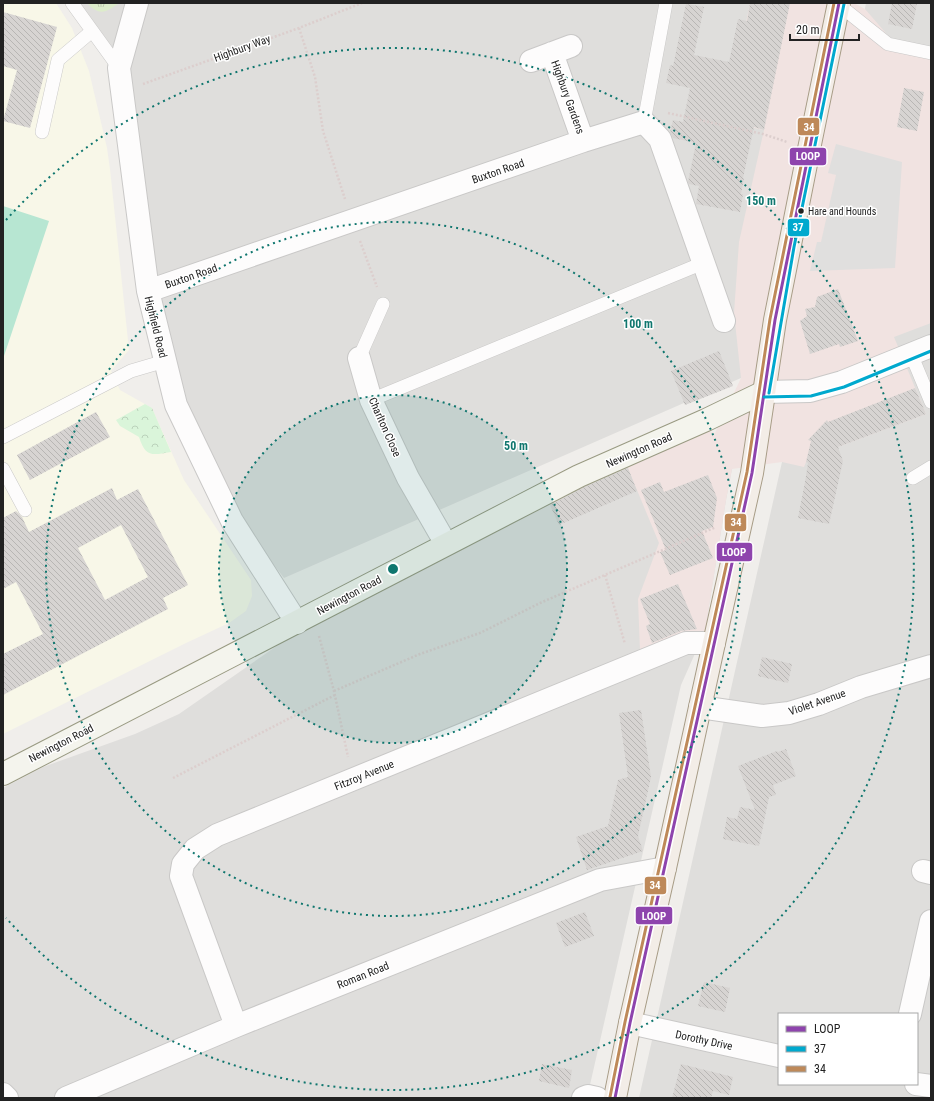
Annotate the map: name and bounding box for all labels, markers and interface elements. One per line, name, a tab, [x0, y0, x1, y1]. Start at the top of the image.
scale bar	[790, 16, 859, 42]
text: 20 m	[796, 23, 820, 37]
street label: Highbury Way	[212, 32, 273, 65]
street label: Highbury Gardens	[548, 59, 587, 136]
line badge: 34	[797, 117, 820, 136]
text: 34	[803, 121, 815, 134]
line badge: LOOP	[789, 147, 827, 166]
text: LOOP	[796, 150, 820, 163]
street label: Buxton Road	[470, 156, 526, 187]
text: 150 m	[746, 194, 776, 208]
marker: Hare and Hounds	[796, 206, 806, 216]
place label: Hare and Hounds	[808, 206, 877, 217]
line badge: 37	[787, 218, 810, 237]
text: 37	[792, 221, 804, 234]
street label: Buxton Road	[163, 261, 219, 292]
street label: Highfield Road	[142, 295, 169, 359]
text: 100 m	[623, 317, 653, 331]
street label: Charlton Close	[366, 395, 403, 459]
street label: Newington Road	[604, 430, 674, 471]
text: 50 m	[504, 439, 528, 453]
line badge: 34	[724, 513, 747, 532]
text: 34	[730, 516, 742, 529]
line badge: LOOP	[716, 542, 753, 562]
text: LOOP	[722, 546, 746, 559]
centre of rings	[386, 562, 400, 576]
street label: Newington Road	[315, 573, 384, 618]
street label: Violet Avenue	[787, 687, 847, 718]
street label: Newington Road	[27, 722, 96, 765]
street label: Fitzroy Avenue	[332, 758, 396, 793]
line badge: 34	[644, 876, 667, 895]
text: 34	[649, 879, 661, 892]
line badge: LOOP	[635, 906, 673, 925]
text: LOOP	[642, 910, 666, 923]
street label: Roman Road	[335, 959, 391, 992]
legend	[778, 1013, 918, 1085]
text: LOOP	[814, 1022, 841, 1036]
street label: Dorothy Drive	[674, 1028, 734, 1053]
text: 37	[814, 1042, 826, 1056]
text: 34	[814, 1062, 826, 1076]

